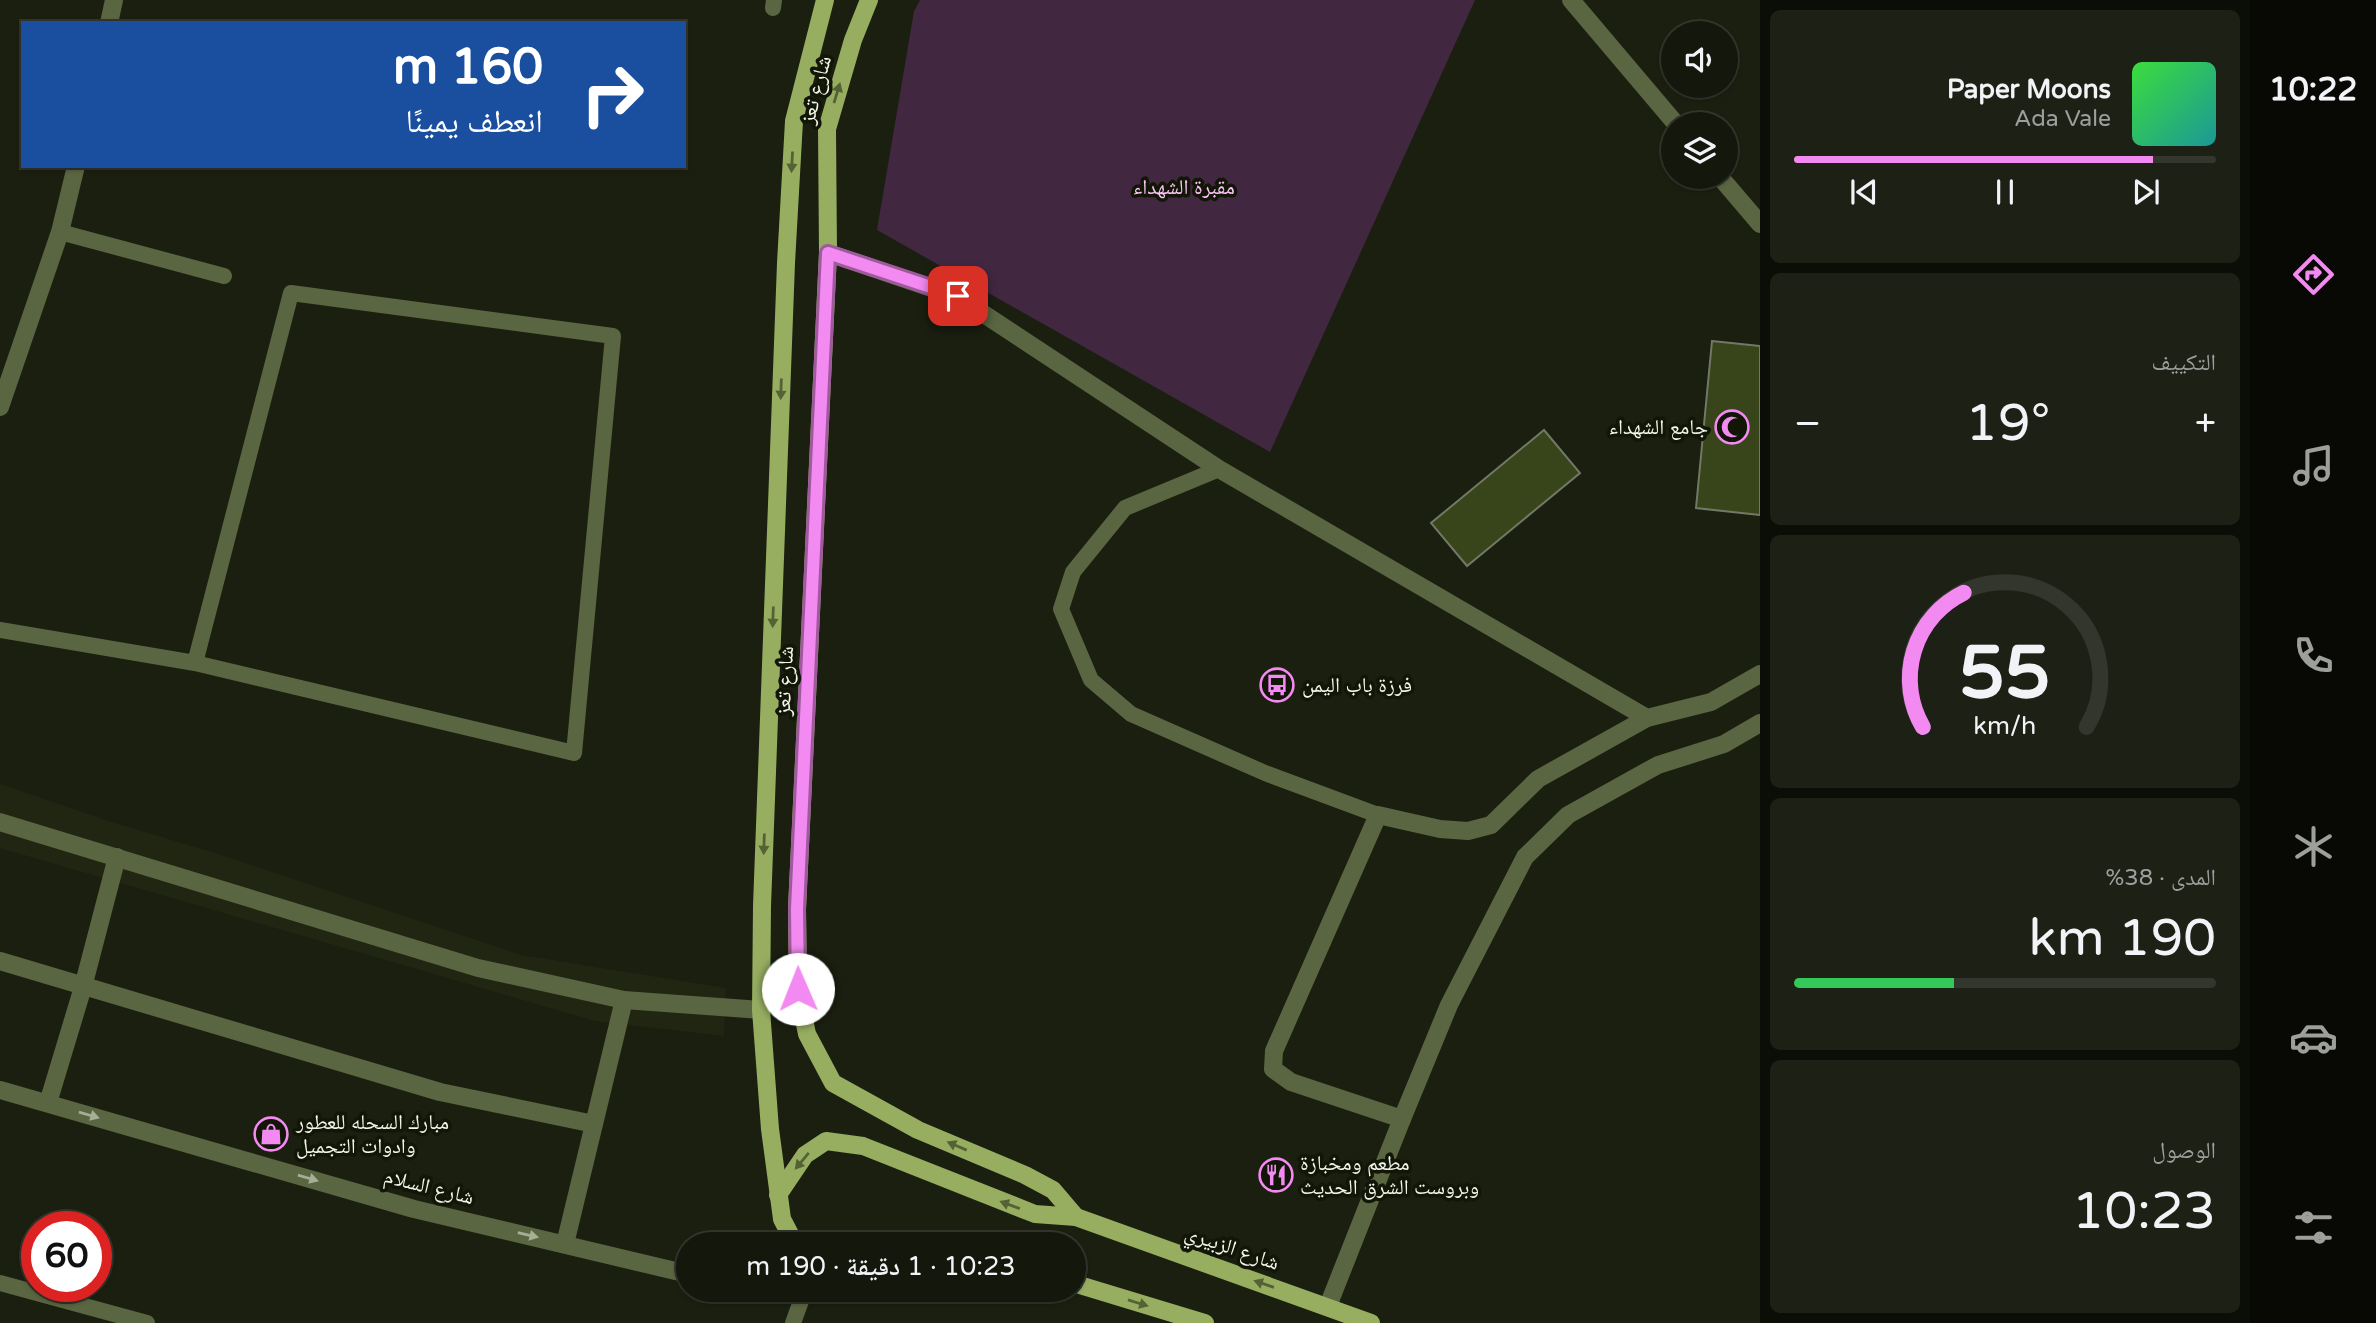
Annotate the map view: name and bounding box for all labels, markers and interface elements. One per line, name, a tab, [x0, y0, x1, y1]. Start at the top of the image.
map controls	[1661, 21, 1738, 189]
button: sound	[1661, 21, 1738, 98]
text: 160 m	[393, 38, 543, 97]
icon: right	[567, 49, 658, 140]
street label: شارع تعز	[795, 53, 837, 128]
text: 10:22	[2269, 71, 2357, 109]
text: Paper Moons	[1947, 74, 2111, 105]
one-way arrow	[833, 82, 843, 103]
text: انعطف يمينًا	[406, 103, 543, 141]
text: Ada Vale	[2014, 105, 2111, 133]
button: layers	[1661, 112, 1738, 189]
one-way arrow	[786, 151, 797, 173]
icon: previous	[1845, 173, 1883, 211]
icon: pause	[1986, 173, 2024, 211]
icon: next	[2127, 173, 2165, 211]
park label: مقبرة الشهداء	[1133, 175, 1235, 200]
icon: directions	[2289, 250, 2338, 299]
pin	[928, 266, 988, 326]
icon: arrive	[939, 277, 977, 315]
text: التكييف	[2151, 349, 2216, 377]
one-way arrow	[776, 379, 787, 401]
text: 19°	[1965, 392, 2050, 455]
text: −	[1794, 401, 1821, 447]
text: +	[2195, 401, 2216, 447]
mosque icon: جامع الشهداء	[1713, 408, 1751, 446]
place label: جامع الشهداء	[1609, 415, 1708, 440]
icon: music	[2289, 441, 2338, 490]
one-way arrow	[767, 606, 778, 628]
text: 55	[1959, 631, 2051, 719]
icon: phone	[2289, 631, 2338, 680]
street label: شارع تعز	[771, 646, 799, 717]
bus stop icon: فرزة باب اليمن	[1258, 666, 1296, 704]
place label: فرزة باب اليمن	[1302, 673, 1412, 698]
text: km/h	[1974, 711, 2036, 741]
icon: climate	[2289, 822, 2338, 871]
one-way arrow	[759, 833, 770, 855]
text: المدى · 38%	[2105, 864, 2216, 892]
text: 190 km	[2028, 907, 2216, 970]
position arrow	[761, 952, 835, 1026]
icon: car	[2289, 1013, 2338, 1062]
place label: مبارك السحله للعطور وادوات التجميل	[295, 1110, 449, 1159]
one-way arrow	[79, 1111, 100, 1121]
shop icon: مبارك السحله للعطور وادوات التجميل	[252, 1115, 290, 1153]
text: الوصول	[2152, 1137, 2216, 1165]
one-way arrow	[946, 1141, 967, 1152]
place label: مطعم ومخبازة وبروست الشرق الحديث	[1300, 1151, 1479, 1200]
one-way arrow	[794, 1152, 810, 1170]
restaurant icon: مطعم ومخبازة وبروست الشرق الحديث	[1257, 1156, 1295, 1194]
street label: شارع السلام	[381, 1164, 477, 1211]
one-way arrow	[297, 1173, 319, 1184]
text: 10:23	[2072, 1180, 2216, 1243]
one-way arrow	[999, 1199, 1020, 1210]
icon: filters	[2289, 1203, 2338, 1252]
speed limit sign: 60	[21, 1211, 112, 1302]
street label: شارع الزبيري	[1180, 1220, 1282, 1279]
one-way arrow	[517, 1230, 539, 1241]
text: 10:23 · 1 دقيقة · 190 m	[746, 1251, 1016, 1282]
one-way arrow	[1254, 1278, 1275, 1289]
one-way arrow	[1128, 1298, 1149, 1308]

